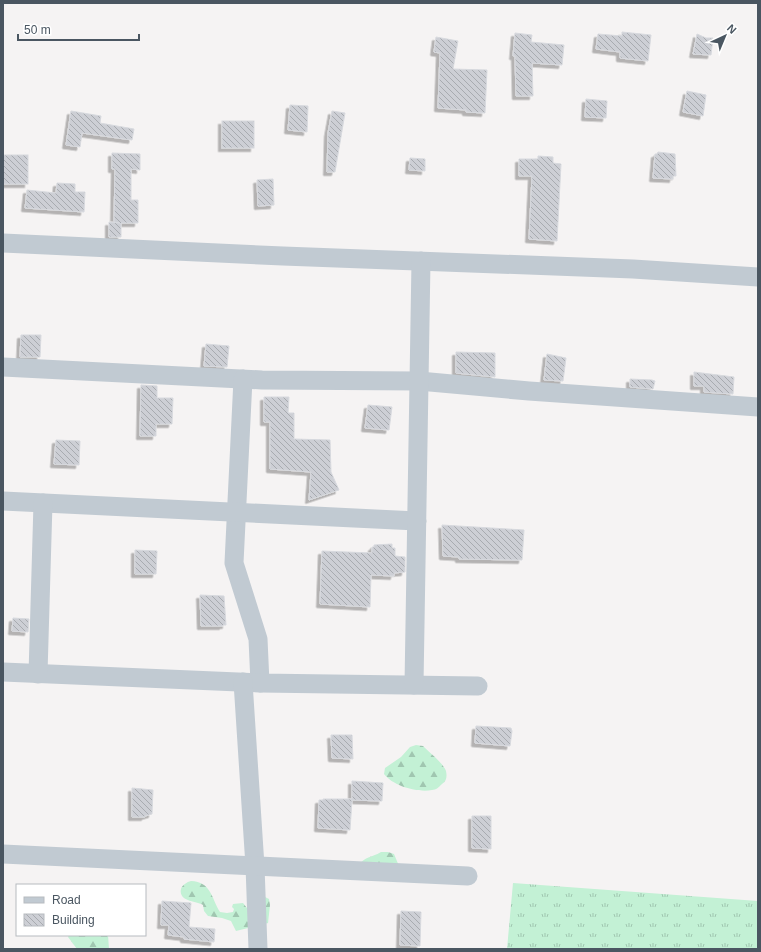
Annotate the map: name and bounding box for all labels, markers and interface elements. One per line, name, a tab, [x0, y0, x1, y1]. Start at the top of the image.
scale bar	[18, 16, 139, 42]
north arrow	[705, 16, 745, 56]
text: N	[725, 22, 739, 36]
text: 50 m	[24, 23, 51, 37]
legend	[16, 884, 146, 936]
text: Road	[52, 893, 81, 907]
text: Building	[52, 913, 95, 927]

